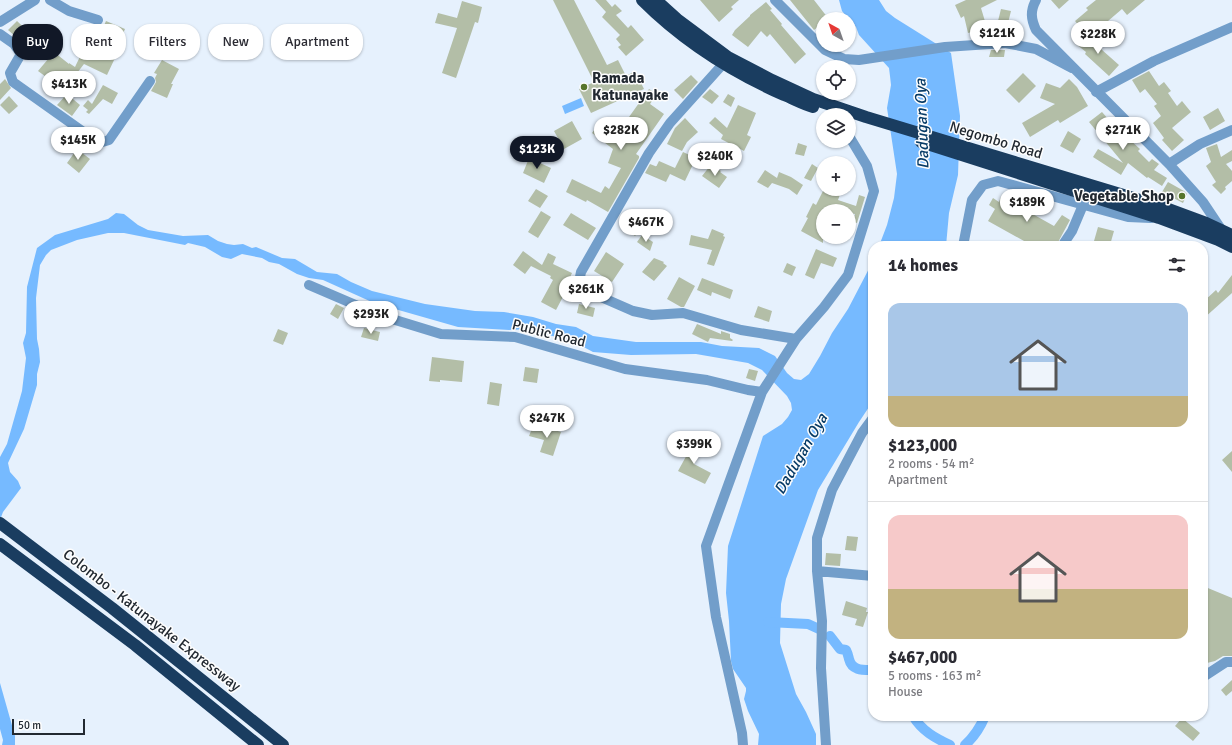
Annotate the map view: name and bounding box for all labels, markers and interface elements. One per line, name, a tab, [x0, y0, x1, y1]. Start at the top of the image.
north arrow	[816, 12, 856, 52]
map controls	[816, 12, 856, 244]
pin: $121K	[969, 20, 1025, 54]
pin: $228K	[1070, 21, 1126, 55]
chip: Buy	[12, 24, 63, 60]
chip: Rent	[71, 24, 126, 60]
chip: Filters	[134, 24, 200, 60]
chip: New	[208, 24, 263, 60]
chip: Apartment	[271, 24, 363, 60]
text: $121K	[979, 25, 1015, 41]
text: $228K	[1080, 26, 1116, 42]
button: locate	[816, 60, 856, 100]
place label: Ramada Katunayake	[592, 69, 668, 104]
pin: $413K	[41, 71, 97, 105]
text: $413K	[51, 76, 87, 92]
water label: Dadugan Oya	[910, 78, 934, 169]
marker: Ramada Katunayake	[579, 82, 589, 92]
button: layers	[816, 108, 856, 148]
pin: $282K	[593, 117, 649, 151]
street label: Negombo Road	[947, 117, 1045, 163]
pin: $271K	[1095, 117, 1151, 151]
text: $282K	[603, 122, 639, 138]
text: $271K	[1105, 122, 1141, 138]
pin: $145K	[50, 127, 106, 161]
text: $145K	[60, 132, 96, 148]
pin: $123K	[509, 136, 565, 170]
text: $123K	[519, 141, 555, 157]
pin: $240K	[687, 143, 743, 177]
text: $240K	[697, 148, 733, 164]
button: +	[816, 156, 856, 196]
place label: Vegetable Shop	[1074, 187, 1174, 205]
pin: $189K	[999, 189, 1055, 223]
marker: Vegetable Shop	[1177, 191, 1187, 201]
text: $189K	[1009, 194, 1045, 210]
button: −	[816, 204, 856, 244]
pin: $467K	[618, 209, 674, 243]
text: $467K	[628, 214, 664, 230]
icon: filters	[1166, 254, 1188, 276]
text: 14 homes	[888, 255, 958, 276]
pin: $261K	[558, 276, 614, 310]
text: $261K	[568, 281, 604, 297]
pin: $293K	[343, 301, 399, 335]
text: $293K	[353, 306, 389, 322]
street label: Public Road	[510, 315, 588, 351]
icon: home	[1002, 329, 1074, 401]
pin: $247K	[519, 405, 575, 439]
water label: Dadugan Oya	[770, 409, 833, 498]
text: $247K	[529, 410, 565, 426]
pin: $399K	[666, 431, 722, 465]
text: $123,000	[888, 435, 957, 456]
text: $399K	[676, 436, 712, 452]
text: 2 rooms · 54 m²	[888, 456, 974, 472]
text: Apartment	[888, 472, 948, 488]
icon: home	[1002, 541, 1074, 613]
street label: Colombo - Katunayake Expressway	[60, 545, 244, 695]
text: $467,000	[888, 647, 957, 668]
text: 5 rooms · 163 m²	[888, 668, 981, 684]
text: House	[888, 684, 923, 700]
scale bar	[12, 717, 85, 736]
text: 50 m	[18, 719, 41, 732]

